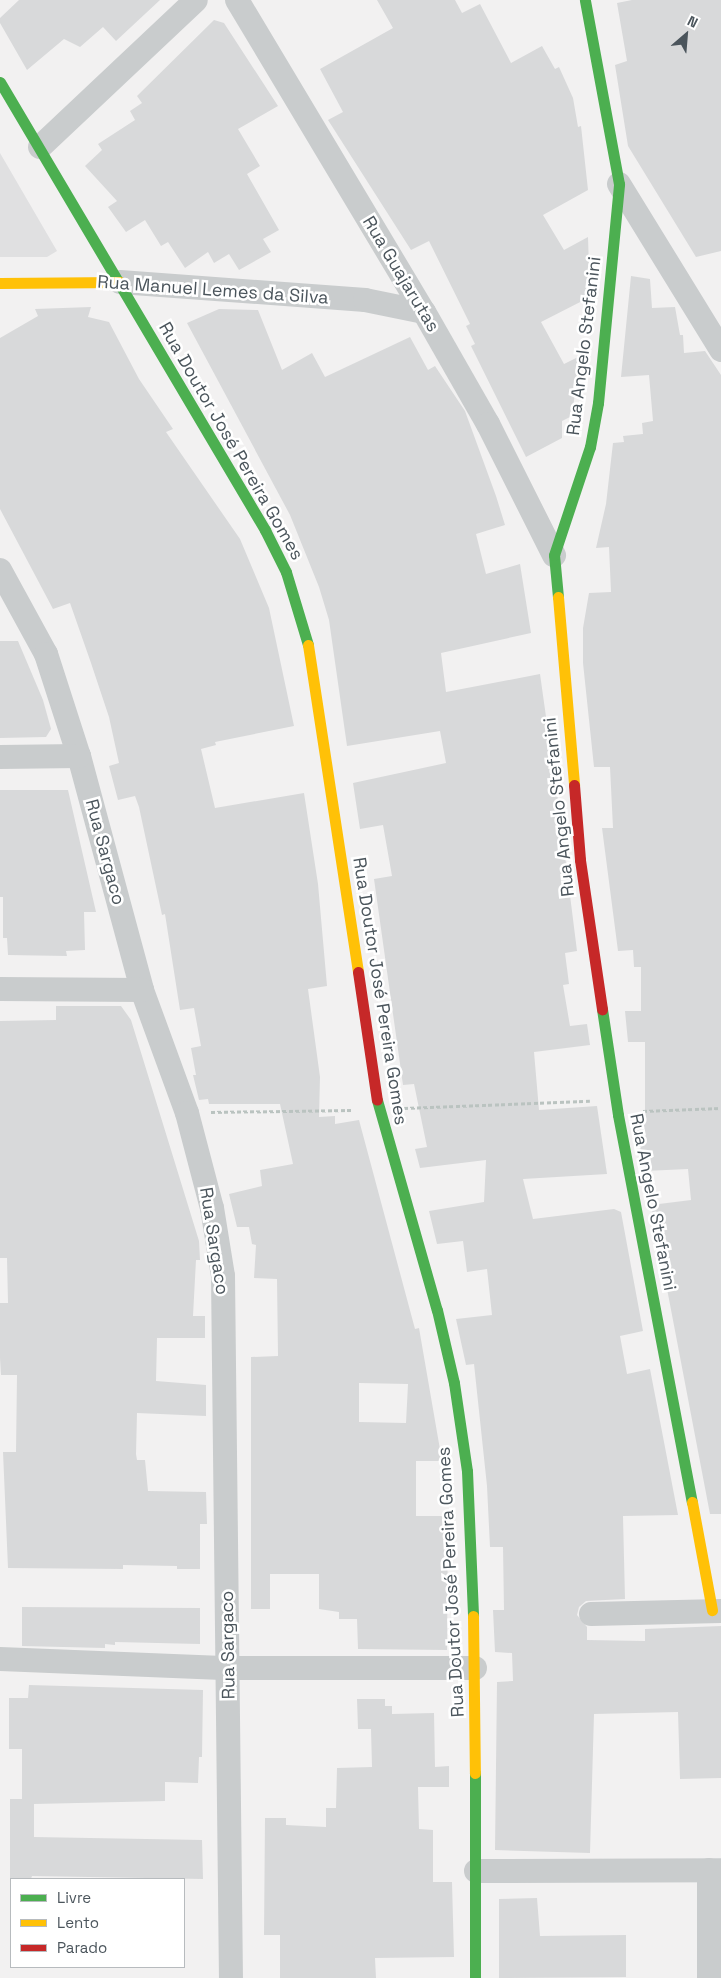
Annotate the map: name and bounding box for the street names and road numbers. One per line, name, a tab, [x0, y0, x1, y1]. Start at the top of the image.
street label: Rua Guajarutas	[358, 212, 444, 336]
street label: Rua Angelo Stefanini	[562, 255, 606, 437]
street label: Rua Manuel Lemes da Silva	[97, 271, 329, 309]
street label: Rua Doutor José Pereira Gomes	[154, 318, 308, 564]
street label: Rua Angelo Stefanini	[539, 716, 579, 898]
street label: Rua Sargaco	[80, 797, 130, 907]
street label: Rua Doutor José Pereira Gomes	[348, 856, 412, 1126]
street label: Rua Angelo Stefanini	[625, 1111, 681, 1293]
street label: Rua Sargaco	[195, 1186, 233, 1296]
street label: Rua Doutor José Pereira Gomes	[433, 1446, 469, 1718]
street label: Rua Sargaco	[216, 1590, 240, 1700]

